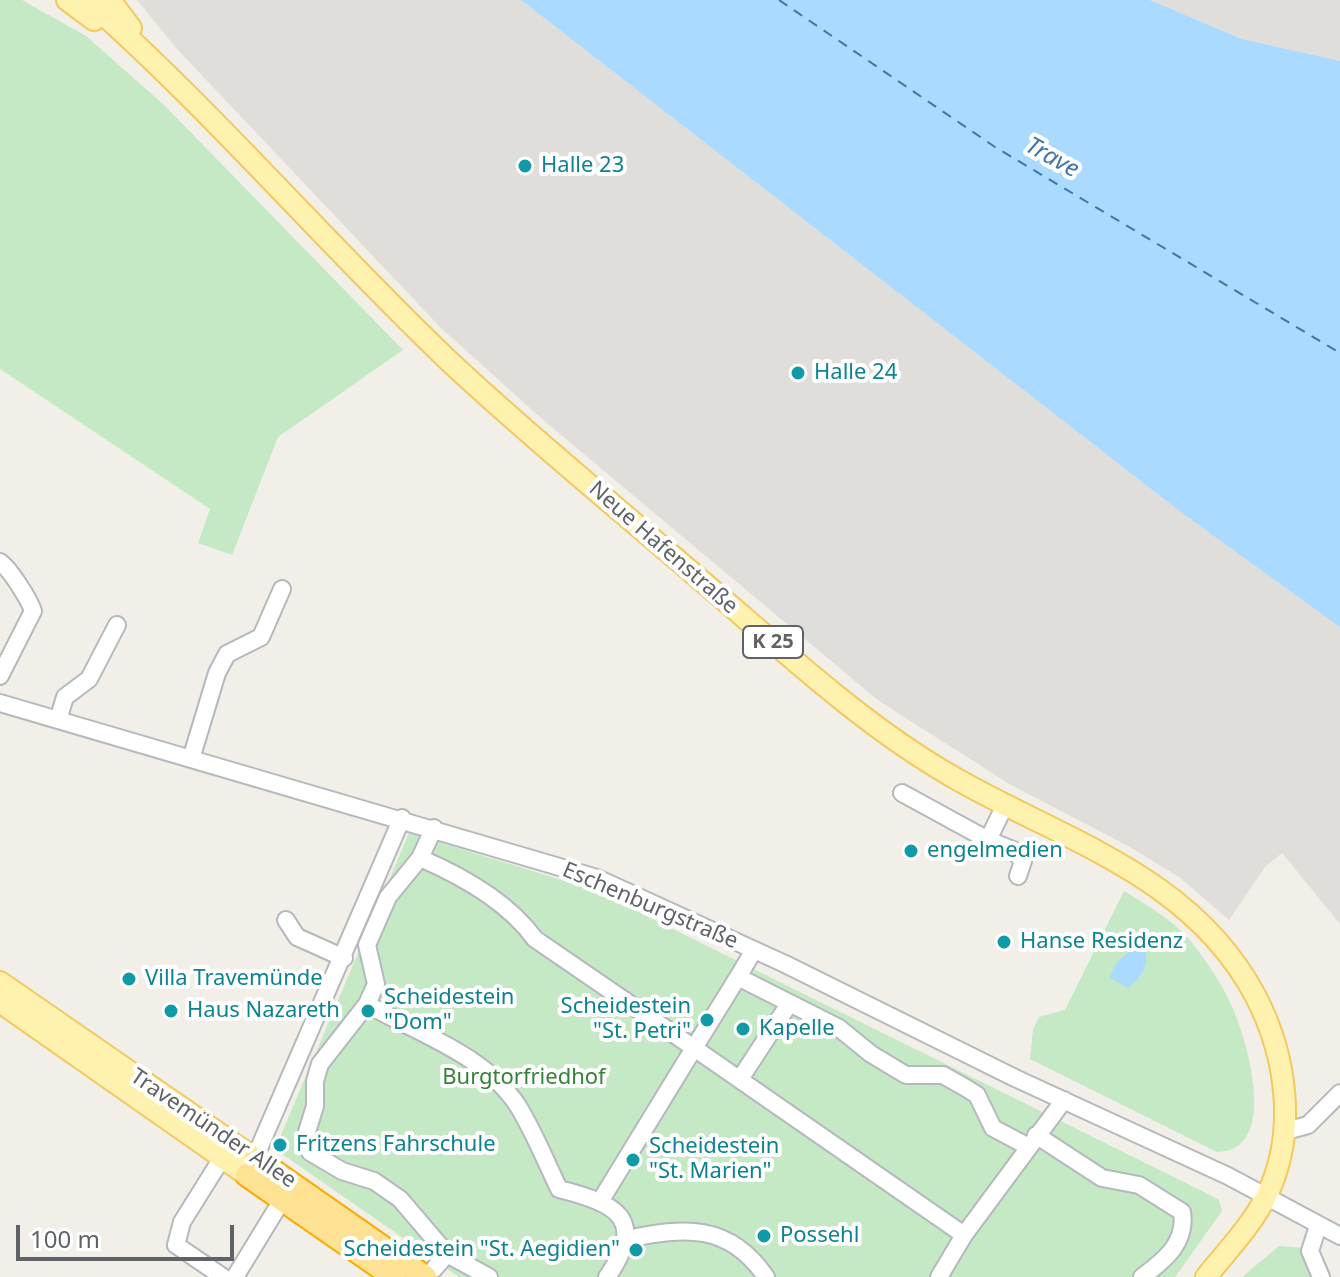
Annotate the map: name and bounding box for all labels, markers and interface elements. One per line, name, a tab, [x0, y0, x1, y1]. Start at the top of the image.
water label: Trave	[1020, 132, 1084, 184]
place label: Halle 23	[541, 153, 624, 179]
marker: Halle 23	[516, 157, 534, 175]
place label: Halle 24	[814, 360, 897, 386]
marker: Halle 24	[789, 364, 807, 382]
street label: Neue Hafenstraße	[583, 476, 743, 620]
road number: K 25	[743, 626, 803, 658]
place label: engelmedien	[927, 838, 1063, 864]
marker: engelmedien	[902, 842, 920, 860]
street label: Eschenburgstraße	[558, 857, 742, 955]
place label: Hanse Residenz	[1020, 929, 1183, 955]
marker: Hanse Residenz	[995, 933, 1013, 951]
place label: Villa Travemünde	[145, 966, 323, 992]
marker: Villa Travemünde	[120, 970, 138, 988]
place label: Scheidestein "Dom"	[384, 985, 514, 1036]
place label: Scheidestein "St. Petri"	[561, 994, 691, 1046]
place label: Haus Nazareth	[187, 998, 340, 1024]
marker: Haus Nazareth	[162, 1002, 180, 1020]
marker: Scheidestein "Dom"	[359, 1002, 377, 1020]
marker: Scheidestein "St. Petri"	[698, 1011, 716, 1029]
place label: Kapelle	[759, 1016, 835, 1042]
marker: Kapelle	[734, 1020, 752, 1038]
street label: Travemünder Allee	[125, 1064, 301, 1194]
park label: Burgtorfriedhof	[442, 1065, 606, 1091]
place label: Fritzens Fahrschule	[296, 1132, 496, 1158]
place label: Scheidestein "St. Marien"	[649, 1134, 779, 1186]
marker: Fritzens Fahrschule	[271, 1136, 289, 1154]
marker: Scheidestein "St. Marien"	[624, 1151, 642, 1169]
scale bar	[20, 1209, 238, 1259]
text: 100 m	[30, 1222, 100, 1255]
place label: Possehl	[780, 1223, 859, 1249]
marker: Possehl	[755, 1227, 773, 1245]
place label: Scheidestein "St. Aegidien"	[344, 1237, 620, 1263]
marker: Scheidestein "St. Aegidien"	[627, 1241, 645, 1259]

